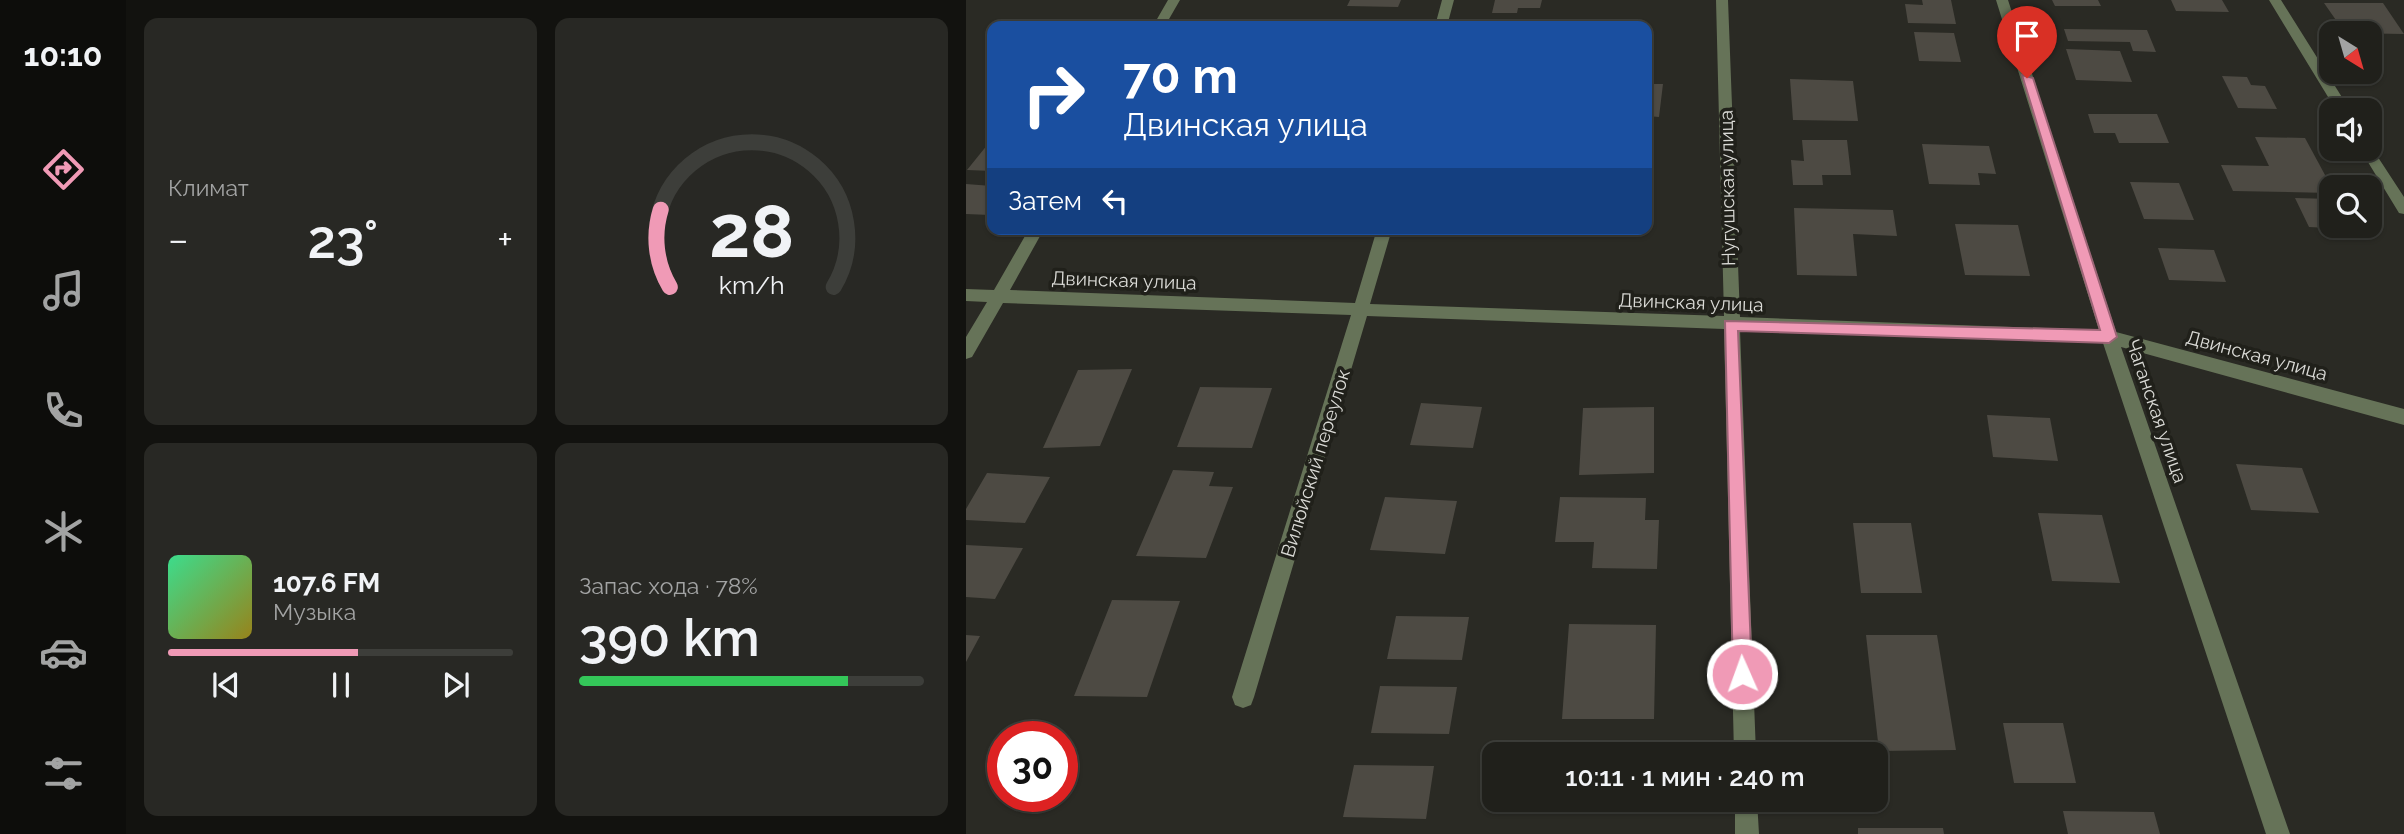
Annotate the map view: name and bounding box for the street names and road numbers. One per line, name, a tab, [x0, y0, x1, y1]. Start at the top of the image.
street label: Нугушская улица	[1715, 110, 1739, 266]
street label: Двинская улица	[1051, 266, 1197, 294]
street label: Двинская улица	[1618, 288, 1764, 316]
street label: Двинская улица	[2184, 326, 2330, 384]
street label: Чаганская улица	[2122, 336, 2192, 486]
street label: Вилюйский переулок	[1276, 366, 1354, 560]

